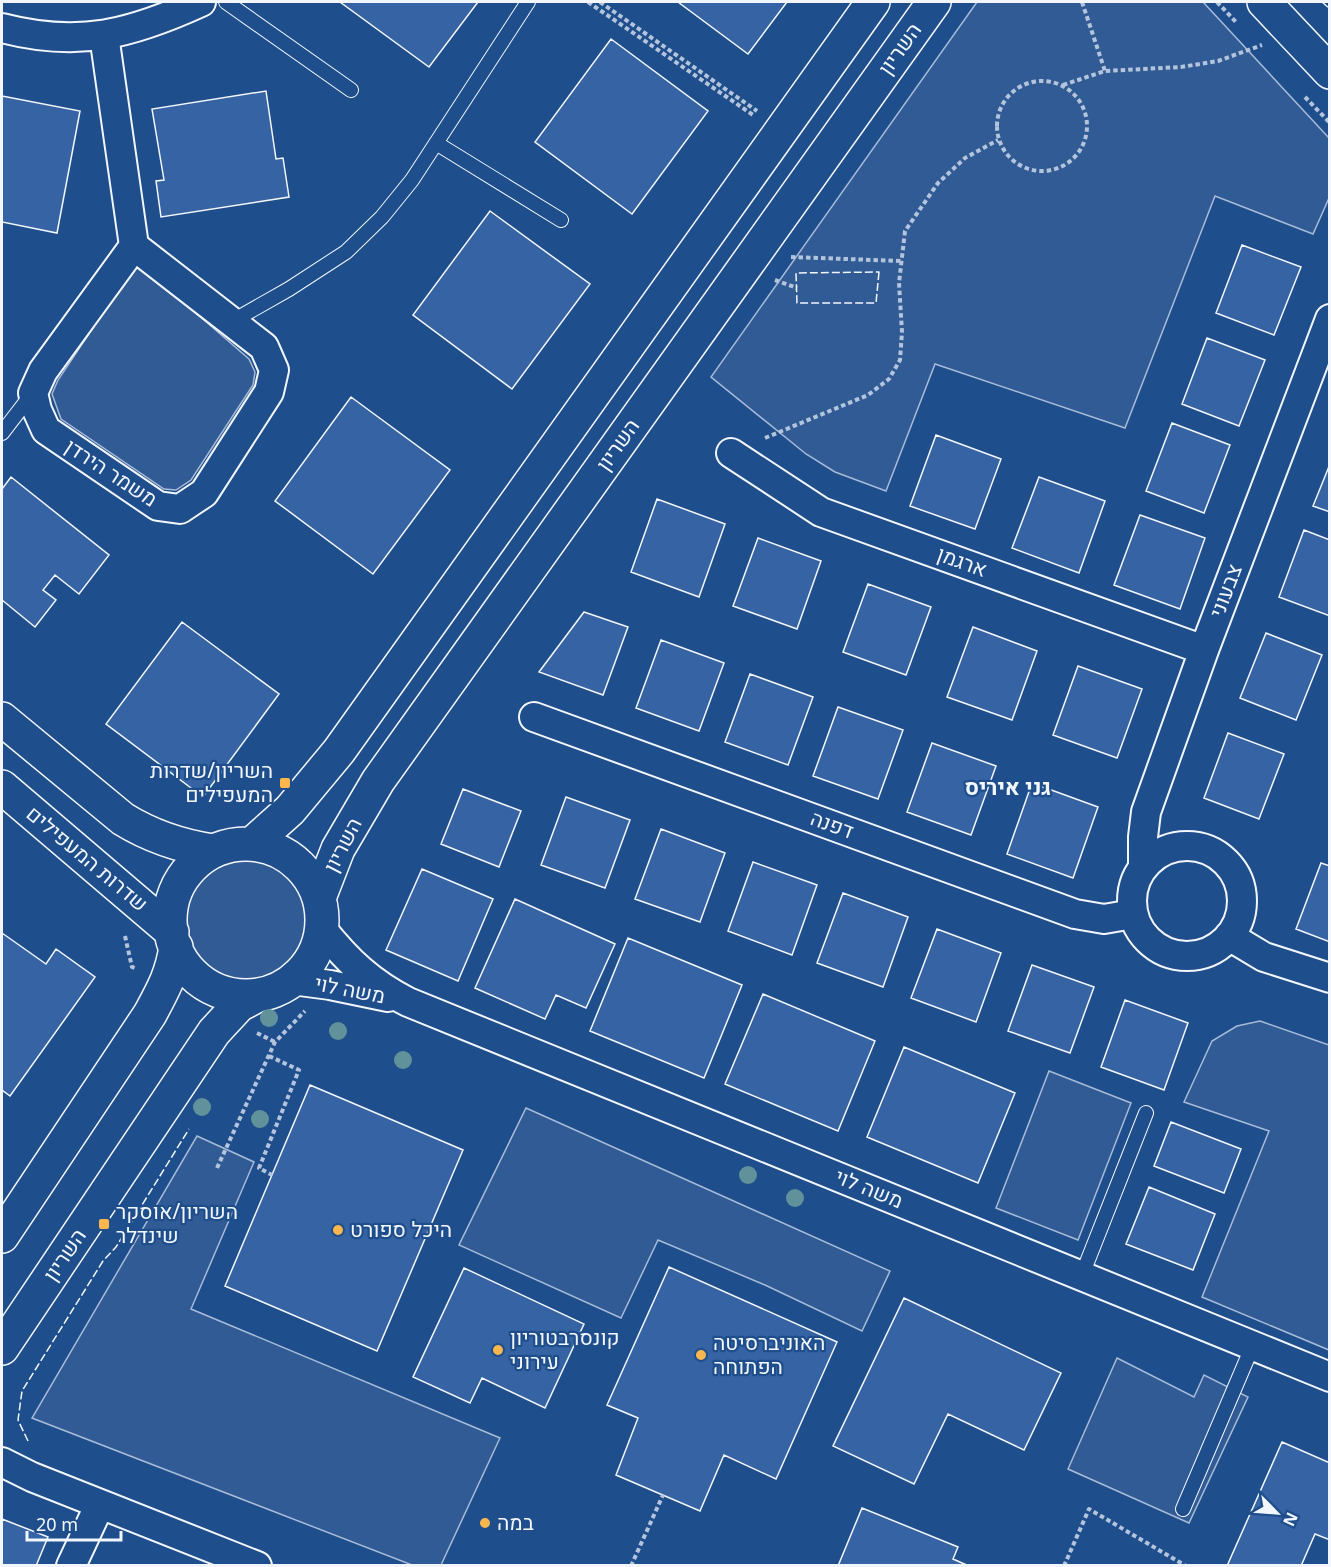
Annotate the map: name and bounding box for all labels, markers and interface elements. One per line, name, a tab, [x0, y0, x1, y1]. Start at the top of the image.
street label: השריון	[871, 17, 927, 80]
street label: השריון	[589, 413, 645, 476]
street label: משמר הירדן	[60, 432, 163, 513]
street label: ארגמן	[933, 539, 991, 583]
street label: צבעוני	[1202, 560, 1248, 621]
place label: השריון/שדרות המעפילים	[150, 756, 273, 808]
district label: גני איריס	[965, 771, 1051, 801]
marker: השריון/שדרות המעפילים	[278, 776, 292, 790]
street label: שדרות המעפילים	[21, 799, 154, 917]
street label: דפנה	[807, 803, 858, 845]
street label: השריון	[316, 812, 368, 877]
street label: משה לוי	[313, 968, 388, 1010]
street label: משה לוי	[831, 1162, 908, 1214]
place label: השריון/אוסקר שינדלר	[116, 1197, 238, 1249]
place label: היכל ספורט	[350, 1215, 452, 1243]
marker: השריון/אוסקר שינדלר	[97, 1217, 111, 1231]
street label: השריון	[36, 1223, 92, 1286]
marker: היכל ספורט	[331, 1223, 345, 1237]
place label: קונסרבטוריון עירוני	[510, 1323, 620, 1375]
place label: האוניברסיטה הפתוחה	[713, 1328, 825, 1380]
marker: קונסרבטוריון עירוני	[491, 1343, 505, 1357]
marker: האוניברסיטה הפתוחה	[694, 1348, 708, 1362]
north arrow	[1247, 1483, 1307, 1543]
scale bar	[27, 1504, 122, 1542]
place label: במה	[497, 1508, 534, 1536]
text: N	[1278, 1509, 1303, 1530]
text: 20 m	[36, 1512, 78, 1536]
marker: במה	[478, 1516, 492, 1530]

